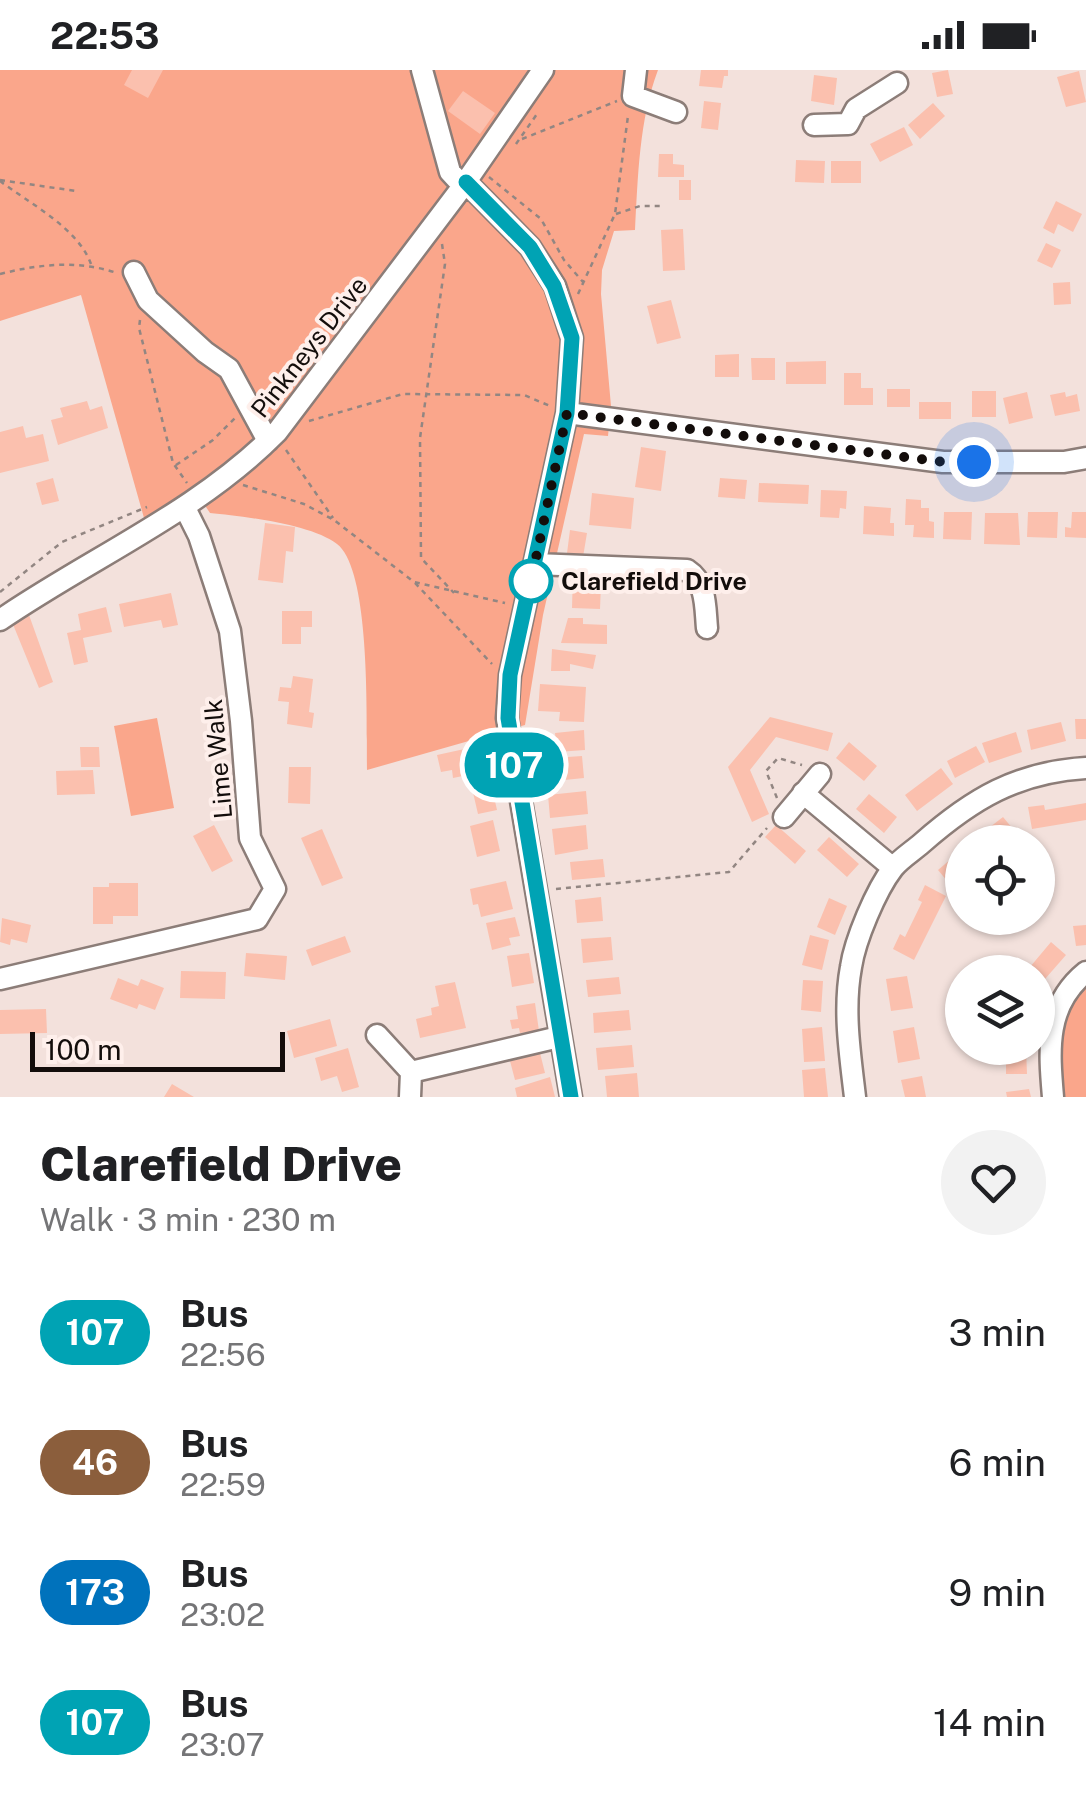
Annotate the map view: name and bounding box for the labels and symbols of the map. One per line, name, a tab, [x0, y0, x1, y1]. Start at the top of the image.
street label: Pinkneys Drive	[245, 270, 373, 424]
your location	[949, 437, 999, 487]
marker: Clarefield Drive	[510, 560, 552, 602]
place label: Clarefield Drive	[561, 566, 747, 596]
street label: Lime Walk	[198, 698, 238, 820]
line badge: 107	[456, 732, 572, 798]
scale bar	[30, 1027, 285, 1071]

